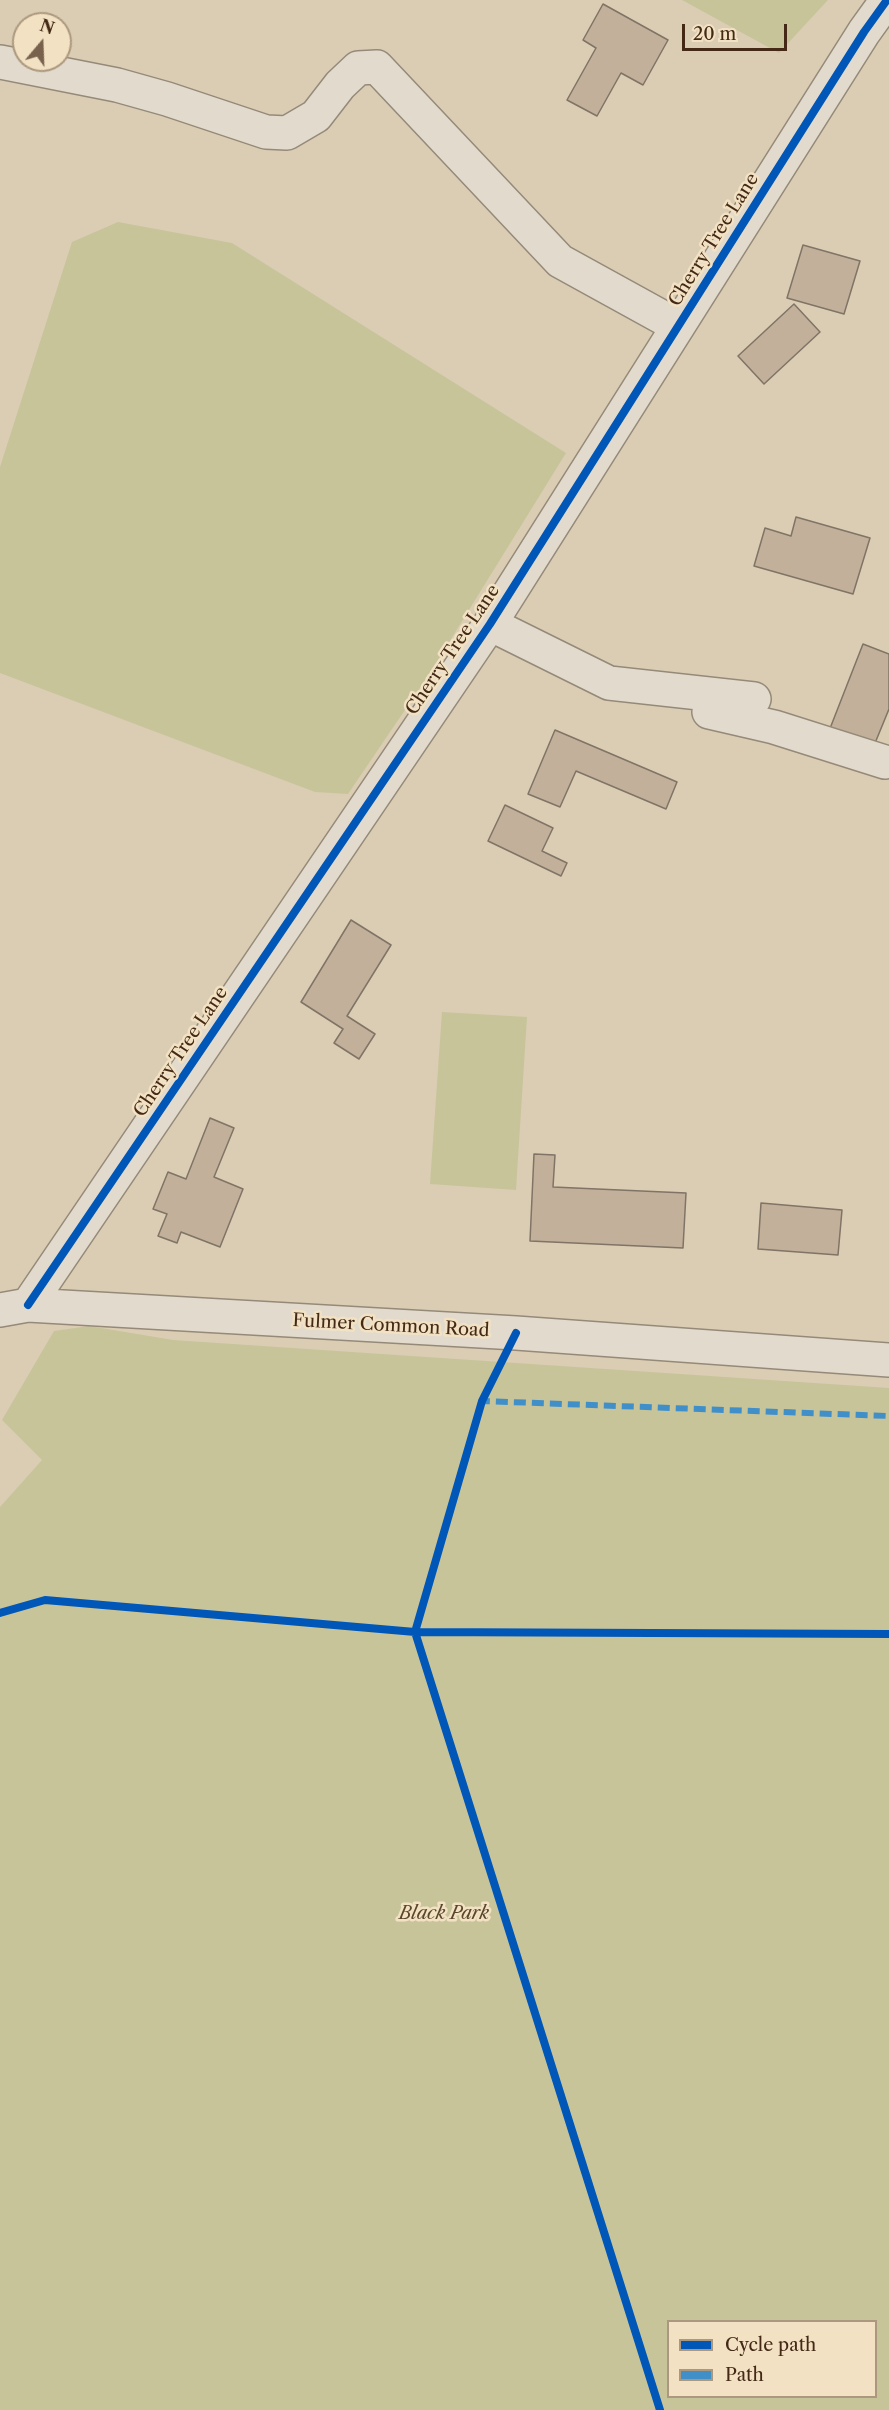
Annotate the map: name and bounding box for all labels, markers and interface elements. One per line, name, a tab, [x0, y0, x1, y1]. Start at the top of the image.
north arrow	[12, 12, 72, 72]
scale bar	[685, 12, 790, 50]
text: N	[37, 15, 57, 39]
text: 20 m	[693, 23, 736, 45]
street label: Cherry Tree Lane	[664, 170, 764, 310]
street label: Cherry Tree Lane	[401, 581, 505, 719]
street label: Cherry Tree Lane	[129, 983, 233, 1121]
street label: Fulmer Common Road	[292, 1310, 490, 1342]
park label: Black Park	[399, 1903, 489, 1925]
legend	[667, 2320, 877, 2398]
text: Cycle path	[725, 2334, 816, 2356]
text: Path	[725, 2364, 764, 2386]

